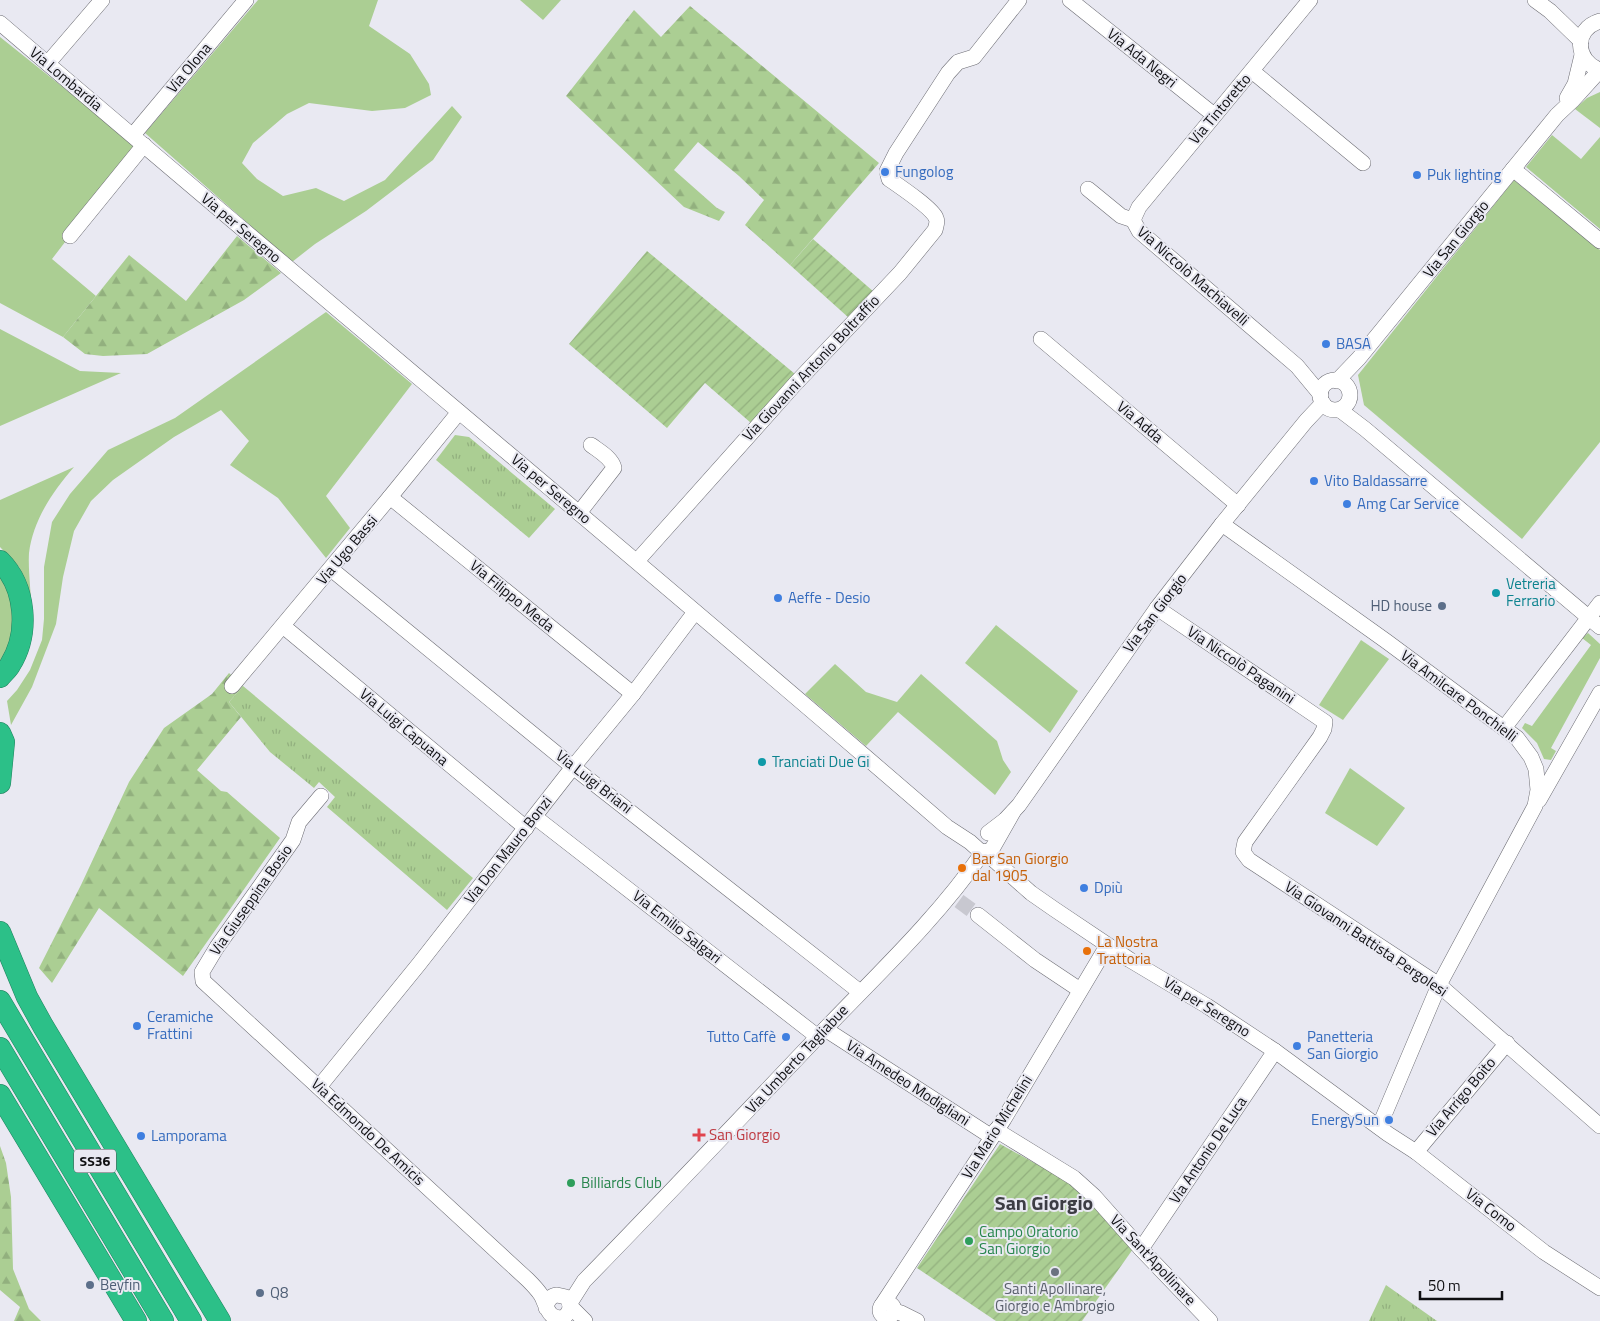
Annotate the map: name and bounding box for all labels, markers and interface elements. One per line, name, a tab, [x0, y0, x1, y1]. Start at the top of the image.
street label: Via Ada Negri	[1102, 22, 1182, 93]
street label: Via Olona	[161, 37, 217, 98]
street label: Via Lombardia	[25, 41, 108, 117]
street label: Via Tintoretto	[1183, 68, 1256, 149]
place label: Fungolog	[895, 160, 954, 183]
place label: Puk lighting	[1427, 163, 1501, 186]
marker: Fungolog	[879, 166, 891, 178]
marker: Puk lighting	[1411, 169, 1423, 181]
street label: Via per Seregno	[196, 187, 287, 268]
street label: Via San Giorgio	[1417, 195, 1494, 283]
street label: Via Niccolò Machiavelli	[1132, 220, 1254, 331]
street label: Via Giovanni Antonio Boltraffio	[736, 289, 885, 446]
place label: BASA	[1336, 332, 1371, 355]
marker: BASA	[1320, 338, 1332, 350]
street label: Via Adda	[1112, 395, 1169, 448]
street label: Via per Seregno	[506, 448, 597, 529]
place label: Vito Baldassarre	[1324, 469, 1427, 492]
marker: Vito Baldassarre	[1308, 475, 1320, 487]
place label: Amg Car Service	[1357, 492, 1459, 515]
marker: Amg Car Service	[1341, 498, 1353, 510]
street label: Via Ugo Bassi	[310, 510, 383, 590]
street label: Via Filippo Meda	[465, 554, 560, 637]
street label: Via San Giorgio	[1117, 568, 1192, 657]
place label: Vetreria Ferrario	[1506, 572, 1556, 612]
place label: Aeffe - Desio	[788, 586, 870, 609]
marker: Vetreria Ferrario	[1490, 587, 1502, 599]
marker: Aeffe - Desio	[772, 592, 784, 604]
place label: HD house	[1370, 594, 1432, 617]
marker: HD house	[1436, 600, 1448, 612]
street label: Via Niccolò Paganini	[1183, 620, 1300, 709]
street label: Via Amilcare Ponchielli	[1396, 644, 1523, 747]
street label: Via Luigi Capuana	[355, 682, 454, 771]
street label: Via Luigi Briani	[551, 744, 638, 819]
place label: Tranciati Due Gi	[772, 750, 870, 773]
marker: Tranciati Due Gi	[756, 756, 768, 768]
street label: Via Don Mauro Bonzi	[458, 791, 557, 909]
street label: Via Giuseppina Bosio	[204, 839, 298, 960]
place label: Bar San Giorgio dal 1905	[972, 847, 1069, 887]
marker: Bar San Giorgio dal 1905	[956, 862, 968, 874]
street label: Via Giovanni Battista Pergolesi	[1280, 875, 1453, 1002]
place label: Dpiù	[1094, 876, 1123, 899]
marker: Dpiù	[1078, 882, 1090, 894]
street label: Via Emilio Salgari	[628, 884, 727, 969]
place label: La Nostra Trattoria	[1097, 930, 1158, 970]
marker: La Nostra Trattoria	[1081, 945, 1093, 957]
street label: Via per Seregno	[1159, 971, 1255, 1043]
street label: Via Umberto Tagliabue	[740, 999, 853, 1118]
place label: Ceramiche Frattini	[147, 1005, 213, 1045]
marker: Ceramiche Frattini	[131, 1020, 143, 1032]
place label: Tutto Caffè	[707, 1025, 776, 1048]
place label: Panetteria San Giorgio	[1307, 1025, 1379, 1065]
marker: Tutto Caffè	[780, 1031, 792, 1043]
street label: Via Amedeo Modigliani	[842, 1034, 975, 1131]
marker: Panetteria San Giorgio	[1291, 1040, 1303, 1052]
street label: Via Arrigo Boito	[1420, 1052, 1501, 1142]
street label: Via Mario Michelini	[955, 1070, 1038, 1183]
street label: Via Edmondo De Amicis	[306, 1073, 431, 1191]
street label: Via Antonio De Luca	[1163, 1091, 1252, 1208]
place label: EnergySun	[1311, 1108, 1379, 1131]
marker: EnergySun	[1383, 1114, 1395, 1126]
place label: San Giorgio	[709, 1123, 781, 1146]
place label: Lamporama	[151, 1124, 227, 1147]
marker: San Giorgio	[693, 1129, 705, 1141]
marker: Lamporama	[135, 1130, 147, 1142]
road number: SS36	[74, 1150, 116, 1172]
place label: Billiards Club	[581, 1171, 662, 1194]
marker: Billiards Club	[565, 1177, 577, 1189]
street label: Via Como	[1461, 1182, 1522, 1237]
district label: San Giorgio	[995, 1187, 1093, 1218]
street label: Via Sant'Apollinare	[1105, 1209, 1202, 1310]
place label: Campo Oratorio San Giorgio	[979, 1220, 1079, 1260]
marker: Campo Oratorio San Giorgio	[963, 1235, 975, 1247]
marker: Santi Apollinare, Giorgio e Ambrogio	[1049, 1266, 1061, 1278]
scale bar	[1420, 1268, 1502, 1300]
place label: Beyfin	[100, 1273, 140, 1296]
text: 50 m	[1428, 1274, 1461, 1297]
place label: Santi Apollinare, Giorgio e Ambrogio	[995, 1277, 1115, 1317]
marker: Beyfin	[84, 1279, 96, 1291]
place label: Q8	[270, 1281, 288, 1304]
marker: Q8	[254, 1287, 266, 1299]

